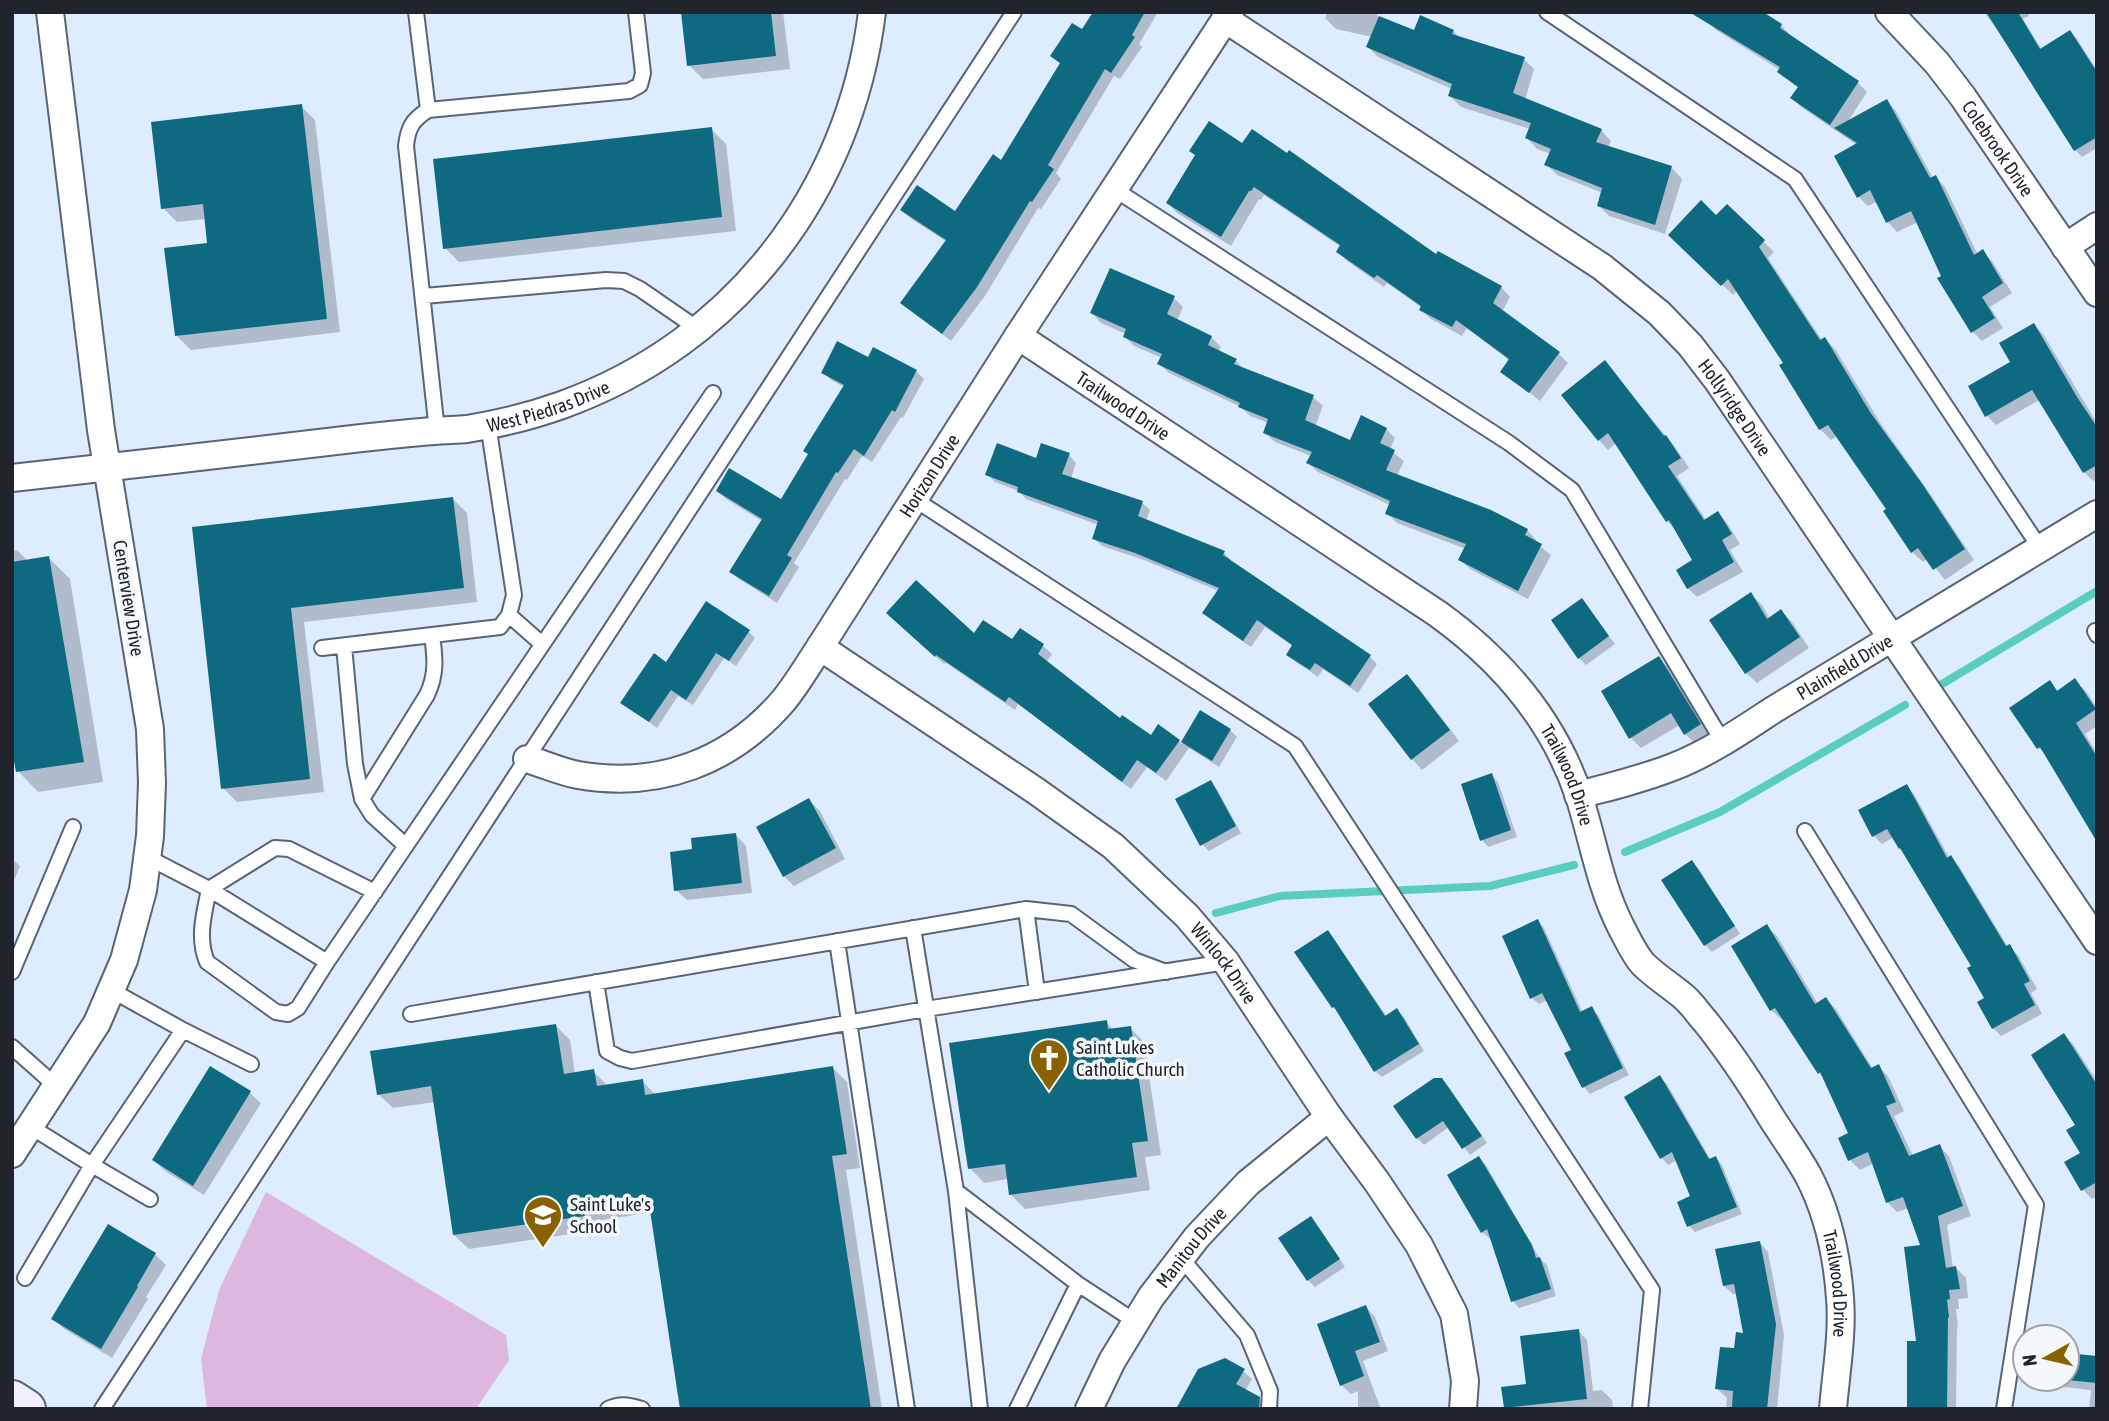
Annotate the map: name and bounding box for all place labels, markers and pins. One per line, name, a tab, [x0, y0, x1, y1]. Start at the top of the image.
place label: Saint Lukes Catholic Church	[1076, 1036, 1185, 1080]
church icon: Saint Lukes Catholic Church	[1028, 1037, 1070, 1092]
place label: Saint Luke's School	[570, 1193, 651, 1237]
school or university icon: Saint Luke's School	[522, 1194, 564, 1249]

